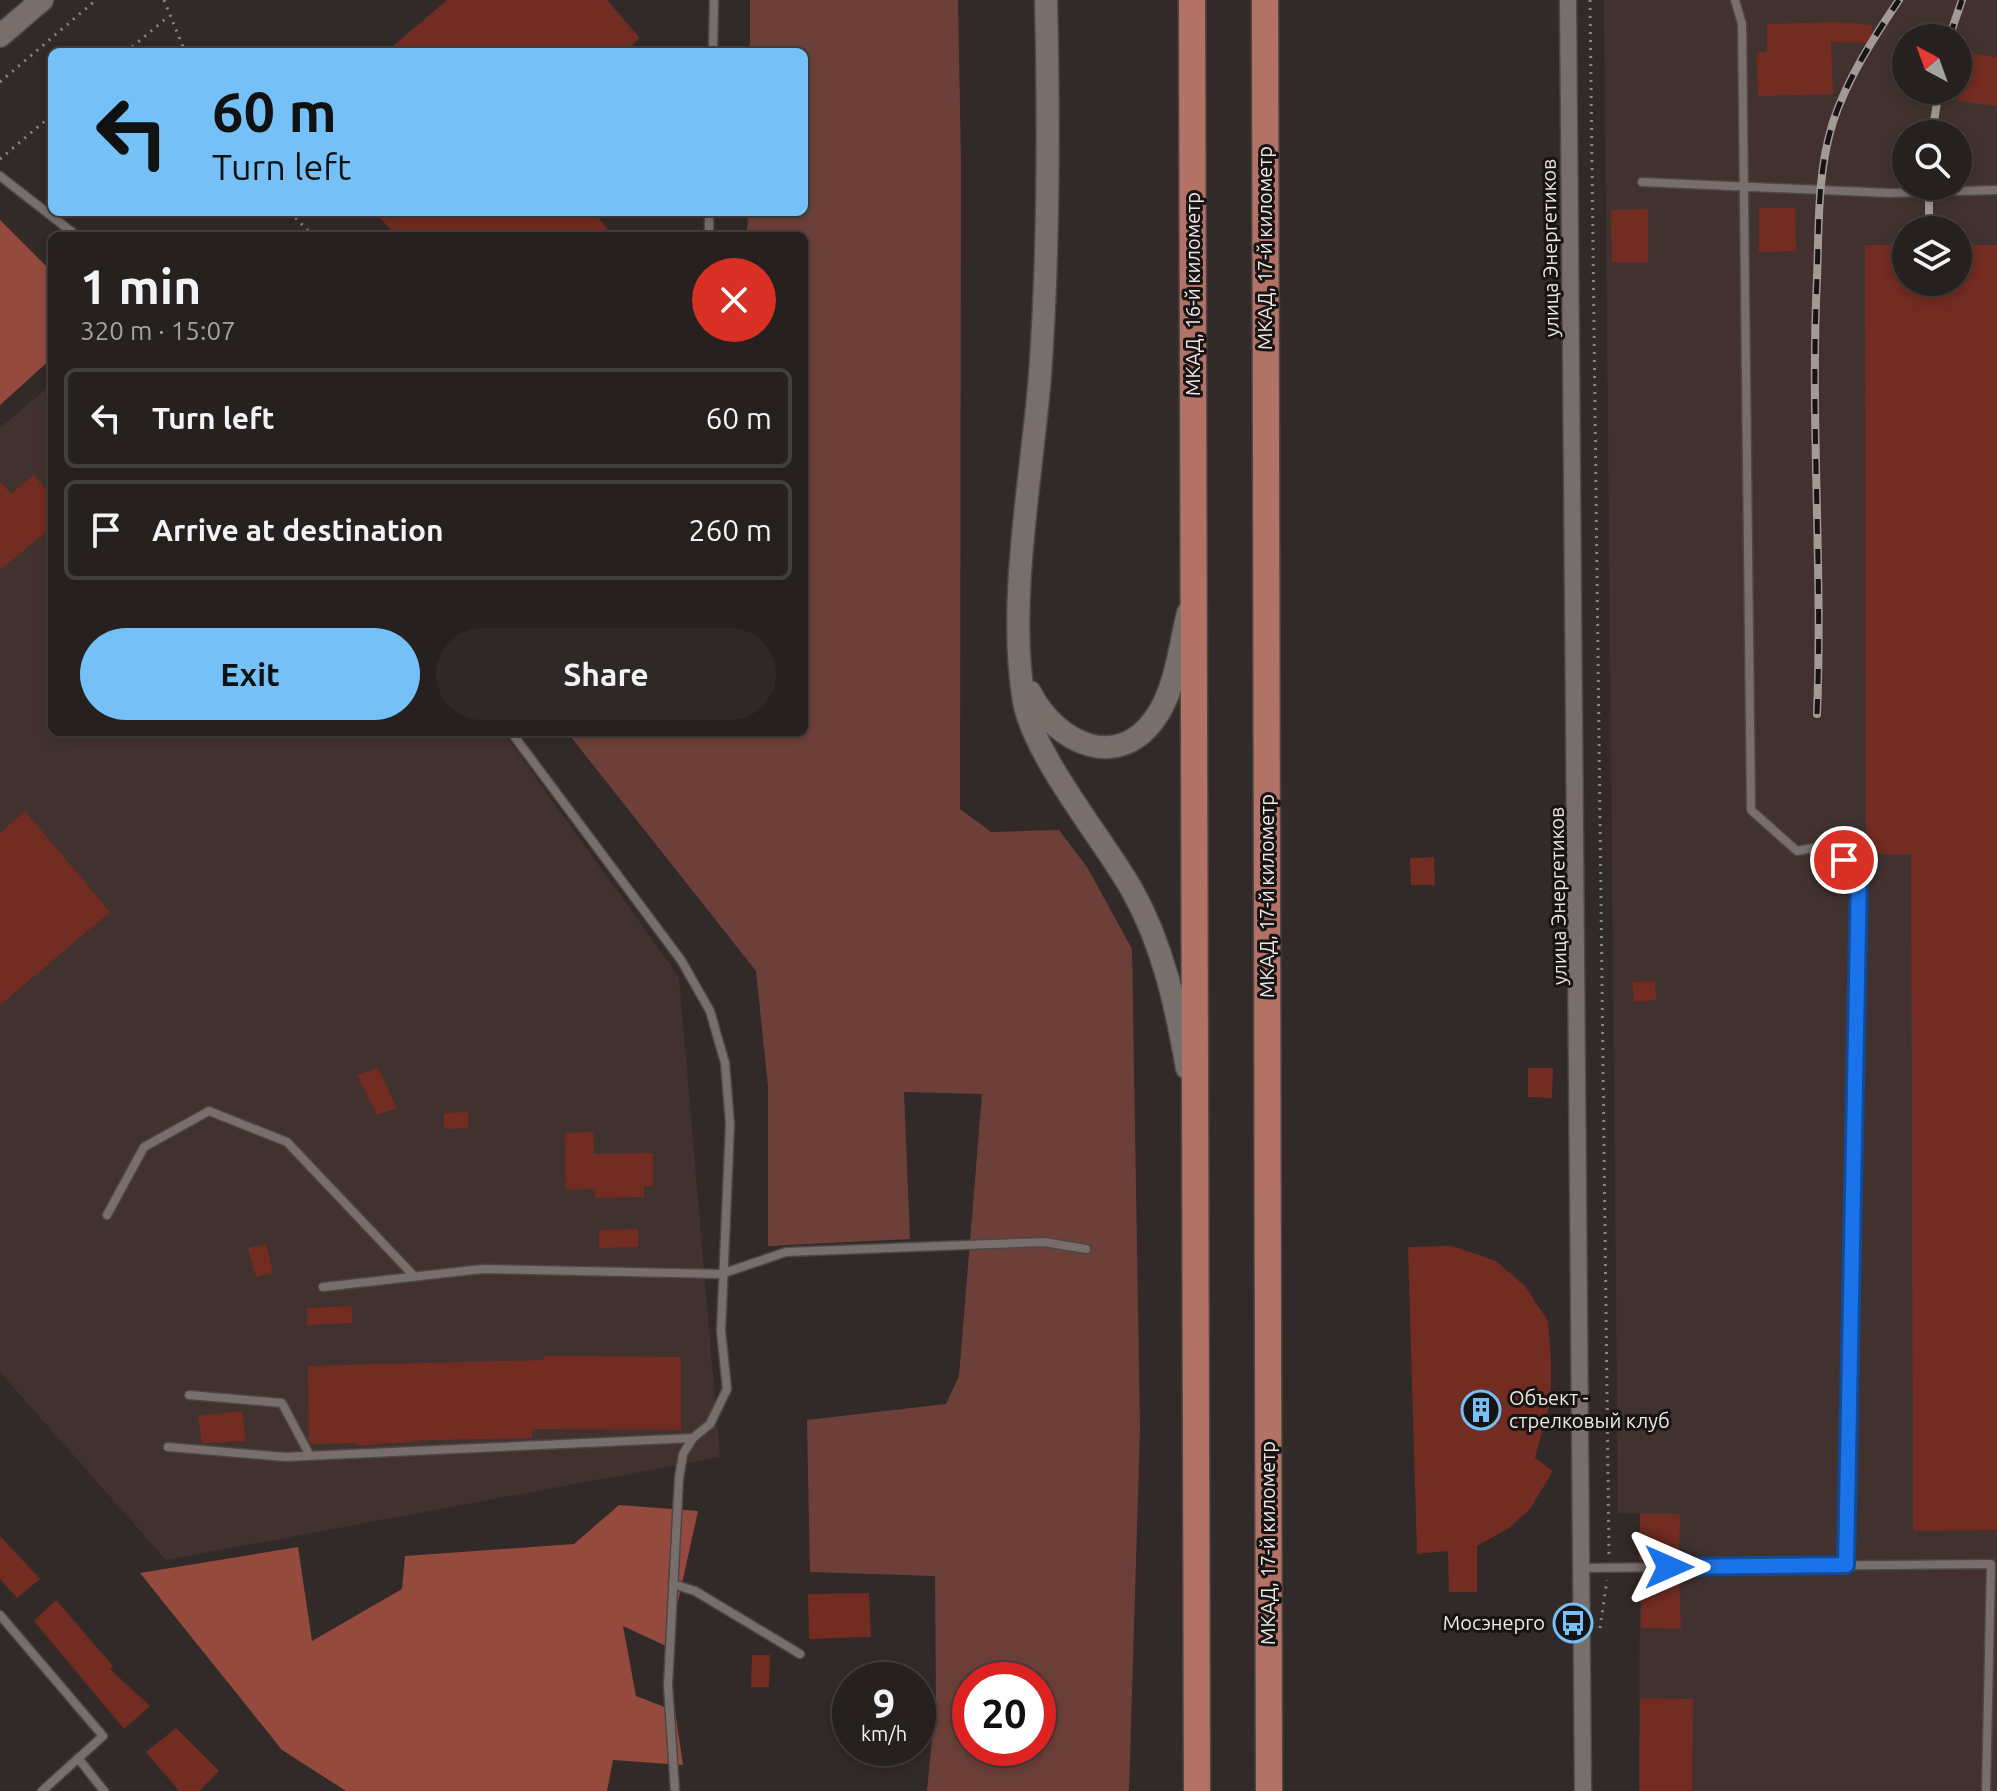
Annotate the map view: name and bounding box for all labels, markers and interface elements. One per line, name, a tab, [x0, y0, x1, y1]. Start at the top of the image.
north arrow	[1892, 24, 1972, 104]
map controls	[1892, 24, 1972, 296]
icon: left	[80, 80, 184, 184]
text: 60 m	[212, 80, 337, 143]
button: search	[1892, 120, 1972, 200]
text: Turn left	[212, 146, 351, 187]
street label: МКАД, 17-й километр	[1253, 146, 1276, 350]
street label: улица Энергетиков	[1536, 159, 1563, 337]
street label: МКАД, 16-й километр	[1181, 192, 1204, 396]
button: layers	[1892, 216, 1972, 296]
button: close	[692, 258, 776, 342]
text: 1 min	[80, 259, 201, 313]
text: 320 m · 15:07	[80, 316, 236, 345]
icon: left	[84, 396, 128, 440]
text: Turn left	[152, 401, 274, 435]
text: 60 m	[705, 401, 772, 435]
icon: arrive	[84, 508, 128, 552]
text: Arrive at destination	[152, 513, 444, 547]
text: 260 m	[688, 513, 772, 547]
button: Exit	[80, 628, 420, 720]
button: Share	[436, 628, 776, 720]
street label: МКАД, 17-й километр	[1255, 794, 1278, 998]
street label: улица Энергетиков	[1544, 807, 1571, 985]
pin	[1810, 826, 1878, 894]
icon: arrive	[1822, 838, 1866, 882]
place label: Объект - стрелковый клуб	[1509, 1386, 1670, 1432]
building icon: Объект - стрелковый клуб	[1460, 1389, 1502, 1431]
street label: МКАД, 17-й километр	[1256, 1441, 1279, 1645]
position arrow	[1627, 1525, 1711, 1609]
bus stop icon: Мосэнерго	[1552, 1602, 1594, 1644]
place label: Мосэнерго	[1443, 1611, 1545, 1634]
speed limit sign: 20	[952, 1662, 1056, 1766]
text: 9	[873, 1681, 895, 1726]
text: km/h	[861, 1722, 907, 1745]

